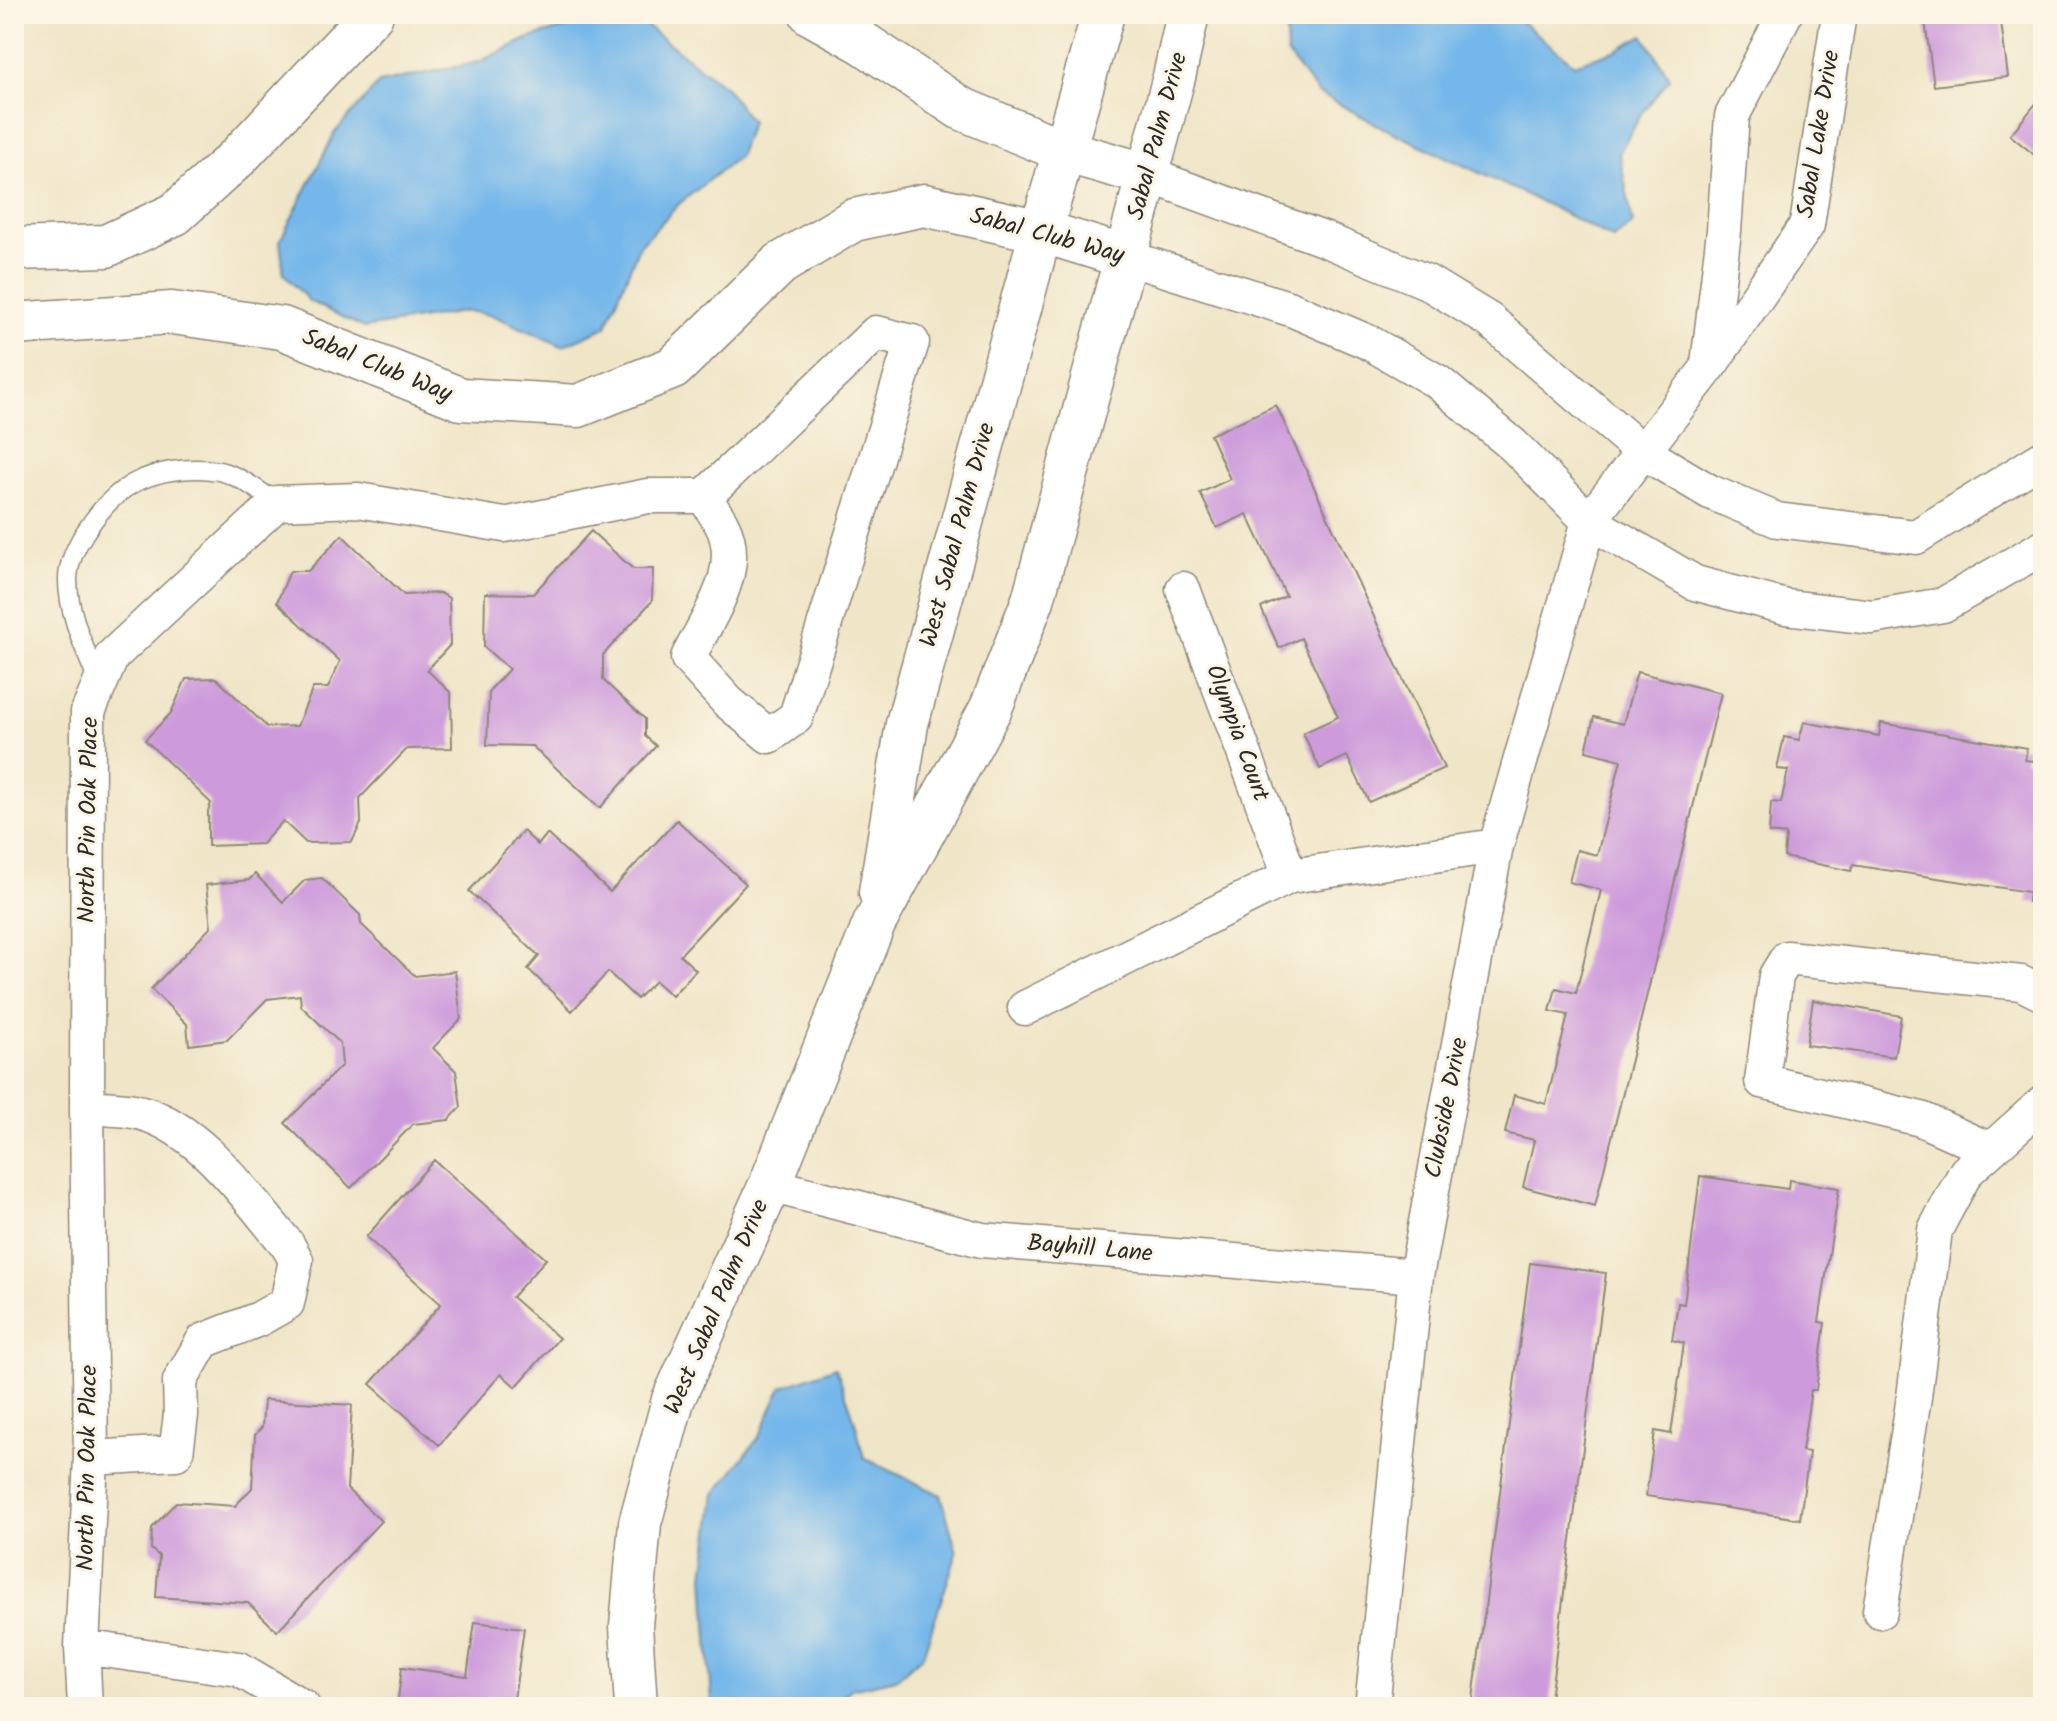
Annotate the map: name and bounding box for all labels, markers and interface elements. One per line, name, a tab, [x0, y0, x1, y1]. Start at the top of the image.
street label: Sabal Lake Drive	[1786, 47, 1852, 221]
street label: Sabal Palm Drive	[1117, 48, 1199, 224]
street label: Sabal Club Way	[965, 197, 1129, 276]
street label: Sabal Club Way	[296, 318, 459, 414]
street label: West Sabal Palm Drive	[909, 418, 1007, 652]
street label: Olympia Court	[1194, 659, 1280, 808]
street label: North Pin Oak Place	[68, 716, 110, 924]
street label: Clubside Drive	[1414, 1034, 1480, 1182]
street label: West Sabal Palm Drive	[654, 1193, 780, 1421]
street label: Bayhill Lane	[1026, 1224, 1155, 1274]
street label: North Pin Oak Place	[67, 1364, 109, 1572]

